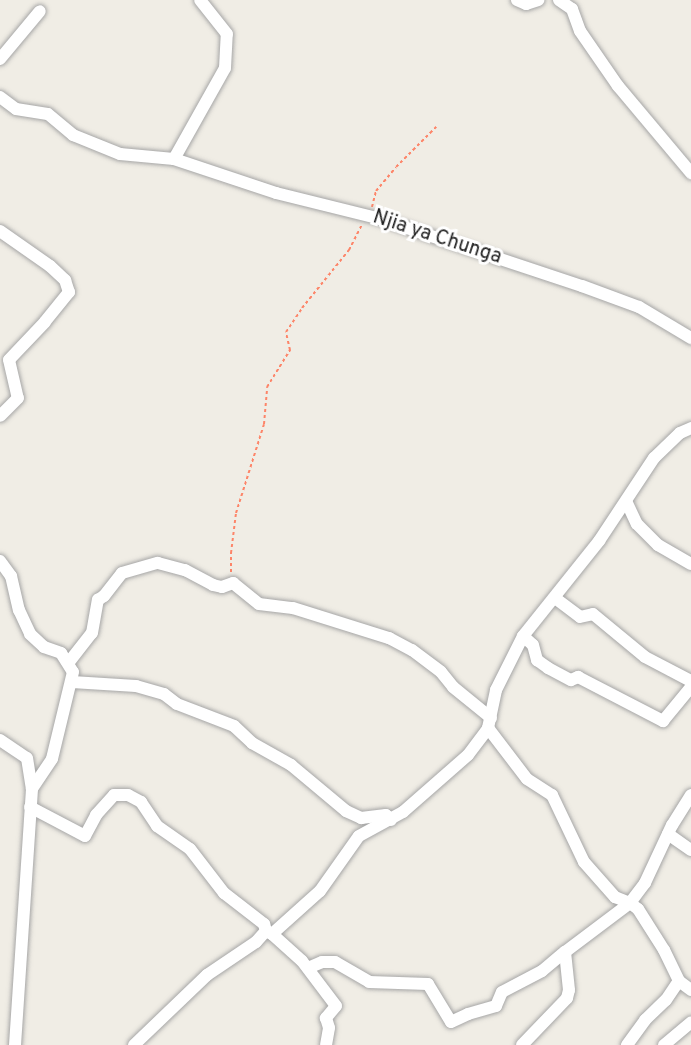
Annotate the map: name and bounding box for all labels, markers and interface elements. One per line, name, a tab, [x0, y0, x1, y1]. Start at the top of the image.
street label: Njia ya Chunga	[370, 206, 504, 270]

